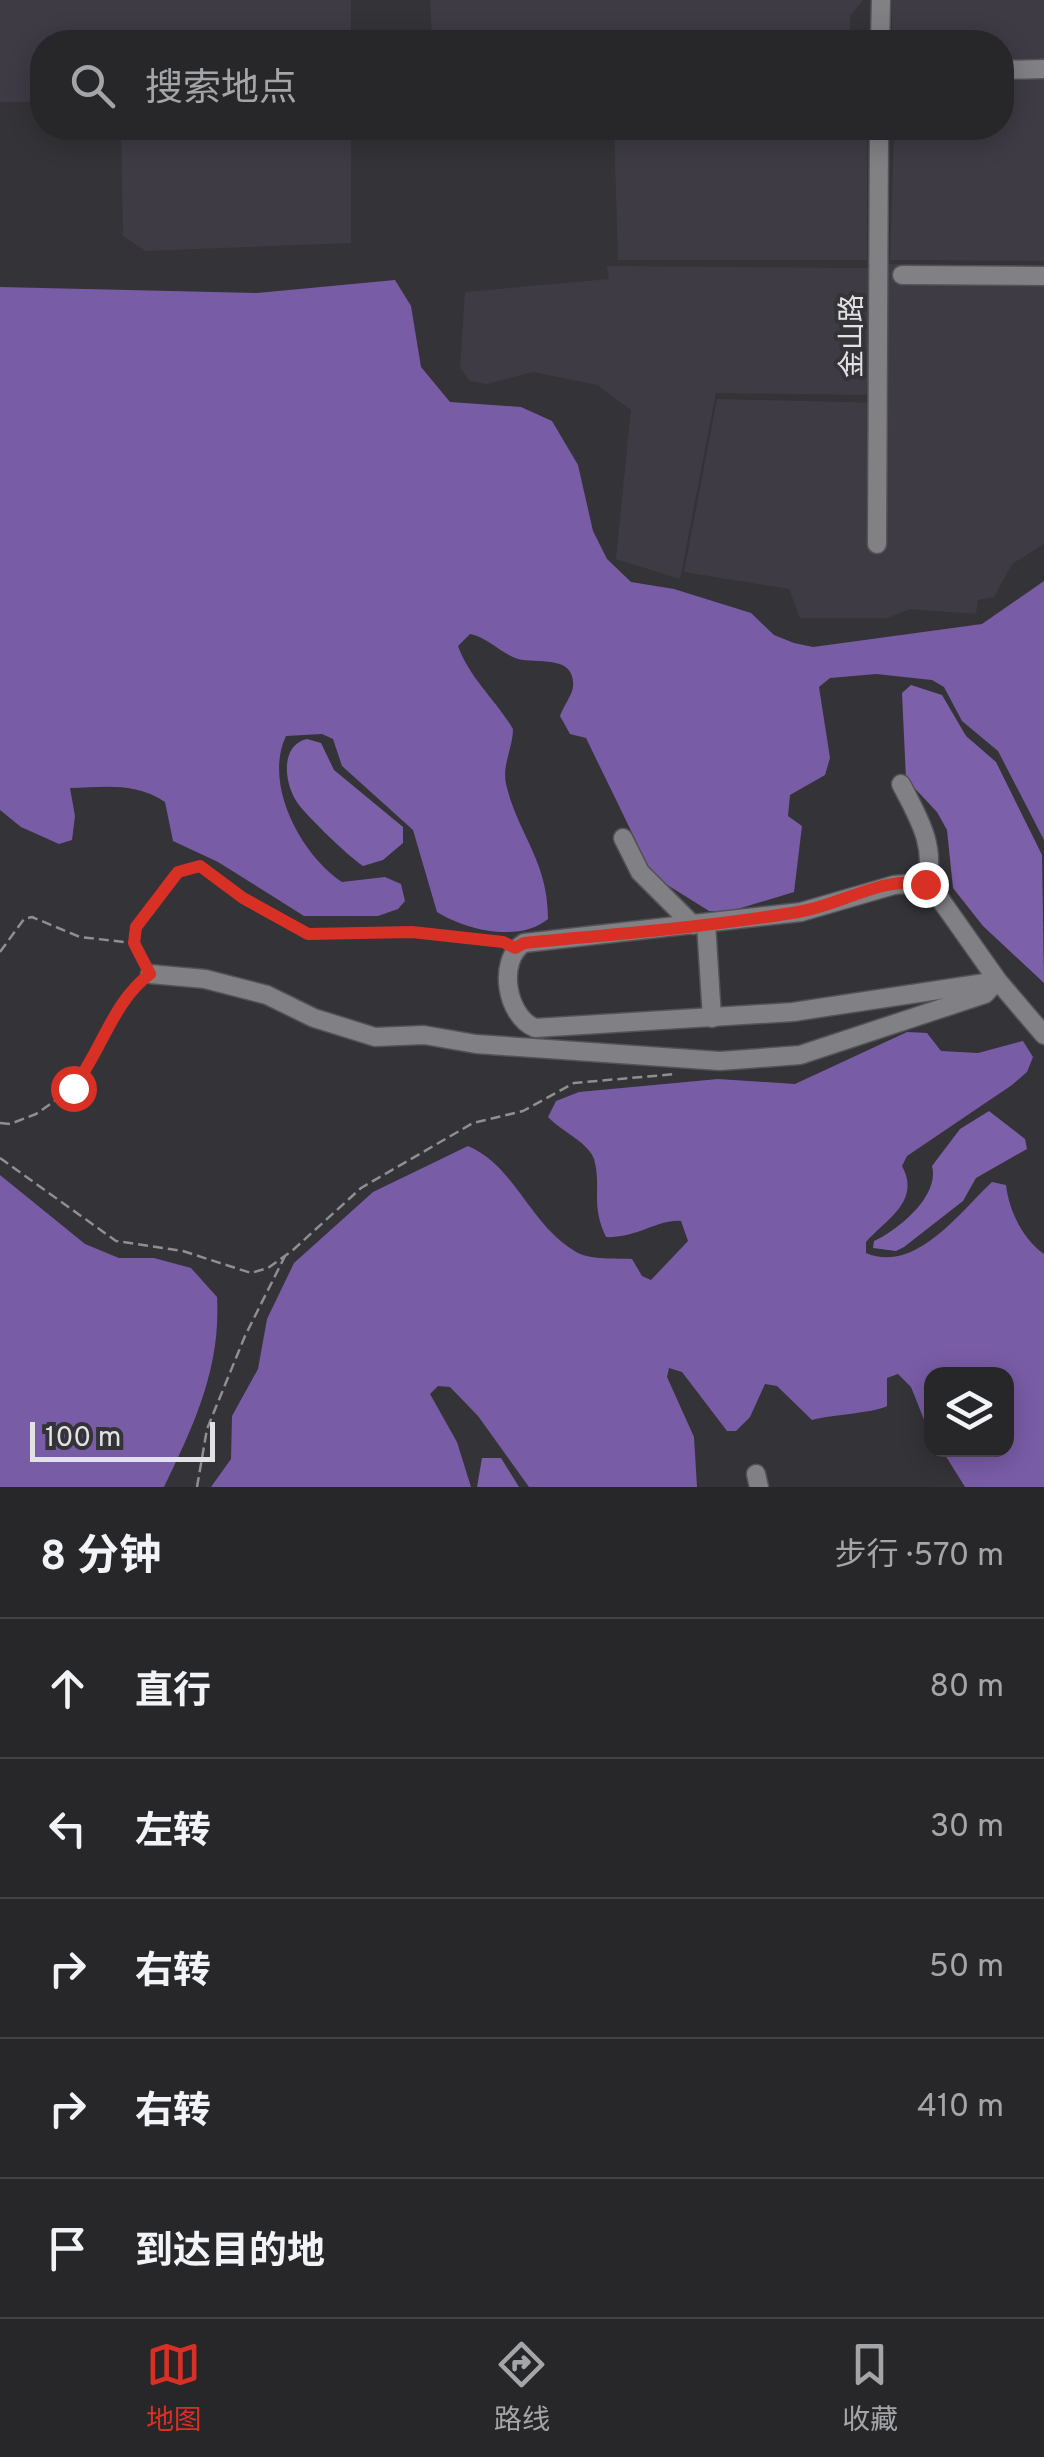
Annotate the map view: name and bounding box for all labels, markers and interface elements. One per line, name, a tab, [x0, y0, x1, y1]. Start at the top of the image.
search box	[30, 30, 1014, 140]
icon: search	[65, 58, 120, 113]
text: 搜索地点	[145, 66, 297, 115]
street label: 金山路	[836, 294, 872, 378]
route end	[903, 862, 949, 908]
route start	[51, 1066, 97, 1112]
map controls	[924, 1367, 1014, 1457]
button: layers	[924, 1367, 1014, 1457]
scale bar	[30, 1417, 215, 1462]
text: 100 m	[45, 1421, 121, 1457]
text: 8 分钟	[40, 1532, 161, 1585]
text: 步行 · 570 m	[834, 1537, 1004, 1577]
icon: ahead	[40, 1661, 95, 1716]
text: 80 m	[930, 1668, 1004, 1708]
text: 直行	[135, 1669, 211, 1718]
icon: left	[40, 1801, 95, 1856]
text: 30 m	[930, 1808, 1004, 1848]
text: 左转	[135, 1809, 211, 1858]
icon: right	[40, 1941, 95, 1996]
text: 50 m	[929, 1948, 1004, 1988]
text: 右转	[135, 1949, 211, 1998]
icon: right	[40, 2081, 95, 2136]
text: 410 m	[917, 2088, 1004, 2128]
text: 右转	[135, 2089, 211, 2138]
icon: arrive	[40, 2221, 95, 2276]
text: 到达目的地	[135, 2229, 325, 2278]
tab: 地图	[146, 2337, 202, 2440]
tab: 路线	[494, 2337, 550, 2440]
tab: 收藏	[842, 2337, 898, 2440]

